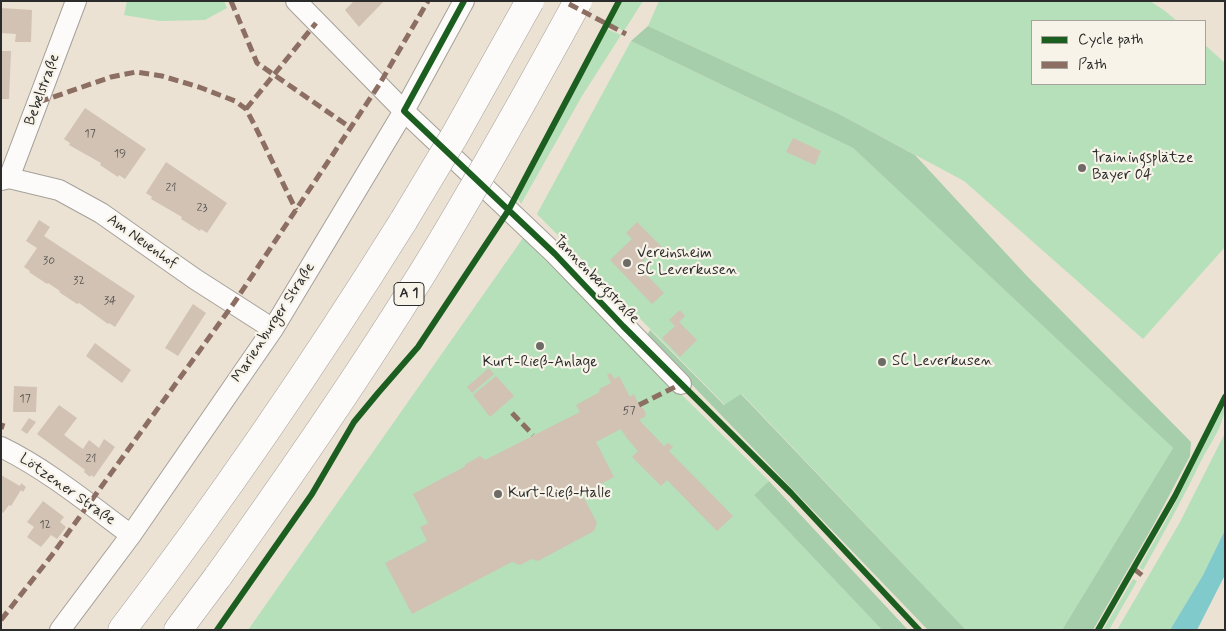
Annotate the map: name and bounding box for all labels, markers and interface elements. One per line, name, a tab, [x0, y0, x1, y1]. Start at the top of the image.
legend	[1031, 20, 1206, 85]
text: Cycle path	[1078, 30, 1143, 50]
street label: Bebelstraße	[22, 52, 64, 128]
text: Path	[1078, 55, 1107, 75]
house number: 17	[84, 127, 96, 141]
house number: 19	[114, 147, 126, 161]
place label: Trainingsplätze Bayer 04	[1092, 150, 1193, 185]
marker: Trainingsplätze Bayer 04	[1076, 162, 1088, 174]
house number: 21	[165, 181, 177, 195]
house number: 23	[197, 201, 207, 215]
street label: Am Neuenhof	[103, 211, 181, 273]
street label: Tannenbergstraße	[549, 232, 643, 328]
place label: Vereinsheim SC Leverkusen	[637, 245, 738, 280]
house number: 30	[43, 254, 55, 268]
marker: Vereinsheim SC Leverkusen	[621, 257, 633, 269]
street label: Marienburger Straße	[229, 260, 319, 386]
house number: 32	[73, 274, 85, 288]
road number: A 1	[394, 282, 424, 306]
house number: 34	[104, 294, 116, 308]
marker: Kurt-Rieß-Anlage	[534, 340, 546, 352]
place label: SC Leverkusen	[892, 353, 993, 371]
place label: Kurt-Rieß-Anlage	[483, 354, 597, 372]
marker: SC Leverkusen	[876, 356, 888, 368]
house number: 17	[19, 392, 31, 406]
house number: 57	[622, 404, 636, 418]
street label: Lötzener Straße	[16, 450, 118, 530]
house number: 21	[85, 452, 97, 466]
place label: Kurt-Rieß-Halle	[508, 485, 611, 503]
marker: Kurt-Rieß-Halle	[492, 488, 504, 500]
house number: 12	[39, 518, 51, 532]

